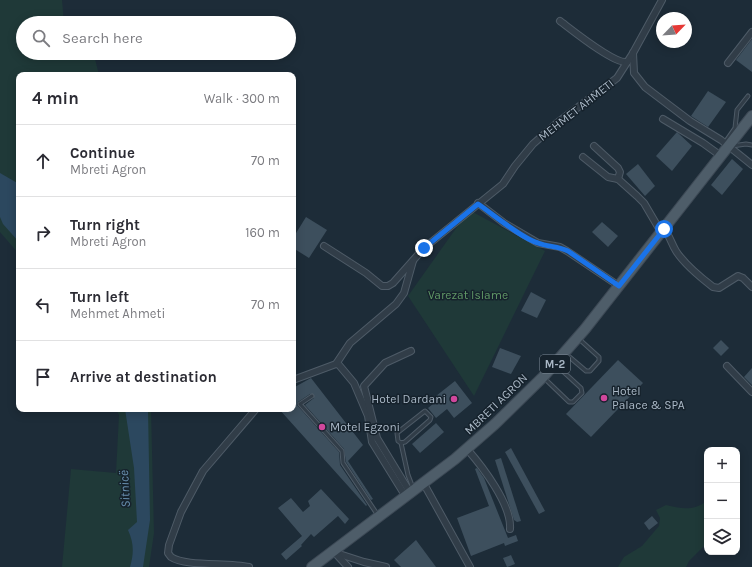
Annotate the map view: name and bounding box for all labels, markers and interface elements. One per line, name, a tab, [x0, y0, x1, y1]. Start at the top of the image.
north arrow	[656, 12, 692, 48]
search box	[16, 16, 296, 60]
icon: search	[30, 27, 52, 49]
text: Search here	[62, 29, 143, 47]
street label: MEHMET AHMETI	[535, 76, 617, 144]
text: 4 min	[32, 88, 79, 108]
text: Walk · 300 m	[204, 91, 280, 106]
text: Continue	[70, 144, 135, 162]
icon: ahead	[32, 150, 54, 172]
text: 70 m	[251, 153, 280, 168]
text: Mbreti Agron	[70, 162, 146, 177]
text: Turn right	[70, 216, 140, 234]
route start	[655, 220, 673, 238]
icon: right	[32, 222, 54, 244]
text: 160 m	[245, 225, 280, 240]
text: Mbreti Agron	[70, 234, 146, 249]
route end	[415, 239, 433, 257]
text: Turn left	[70, 288, 129, 306]
park label: Varezat Islame	[428, 288, 508, 302]
icon: left	[32, 294, 54, 316]
text: 70 m	[251, 297, 280, 312]
text: Mehmet Ahmeti	[70, 306, 165, 321]
road number: M-2	[540, 355, 570, 373]
icon: arrive	[32, 366, 54, 388]
text: Arrive at destination	[70, 368, 217, 386]
street label: MBRETI AGRON	[462, 371, 530, 437]
place label: Hotel Palace & SPA	[612, 384, 685, 412]
place label: Hotel Dardani	[371, 392, 446, 406]
marker: Hotel Palace & SPA	[599, 393, 609, 403]
marker: Hotel Dardani	[449, 394, 459, 404]
place label: Motel Egzoni	[330, 420, 400, 434]
marker: Motel Egzoni	[317, 422, 327, 432]
map controls	[704, 447, 740, 555]
button: +	[704, 447, 740, 483]
water label: Sitnicë	[116, 470, 133, 508]
button: −	[704, 483, 740, 519]
button: layers	[704, 519, 740, 555]

